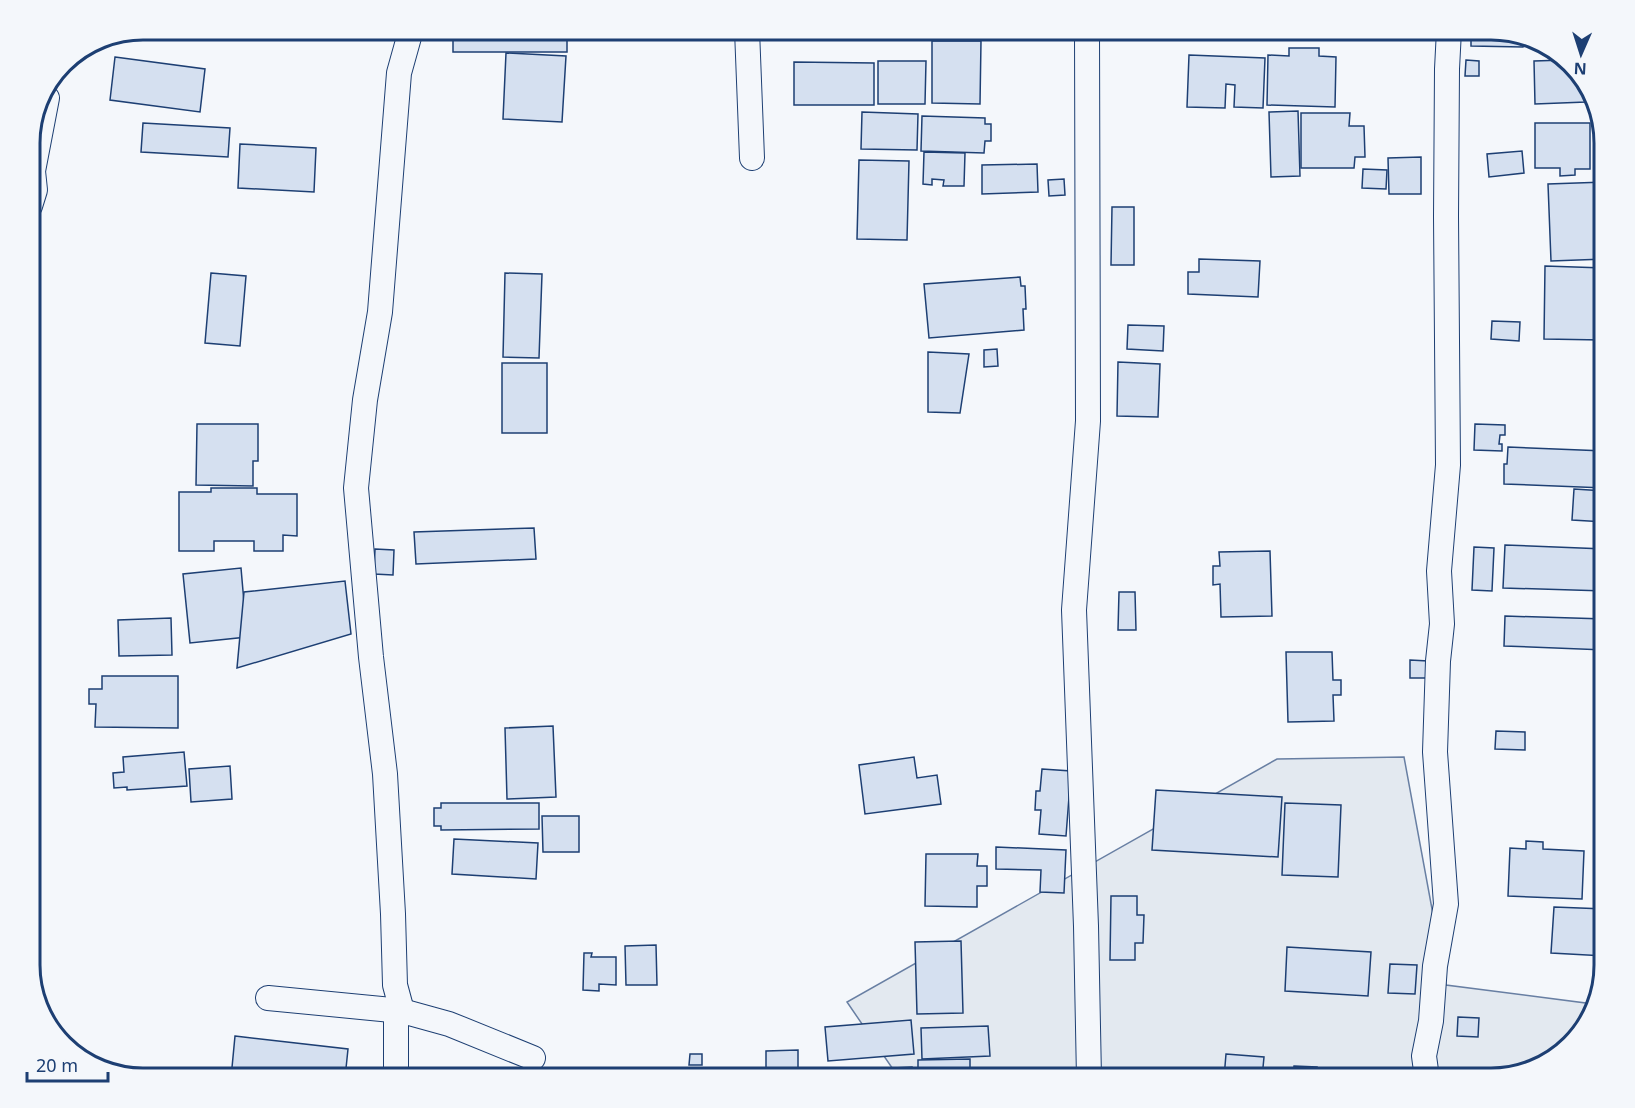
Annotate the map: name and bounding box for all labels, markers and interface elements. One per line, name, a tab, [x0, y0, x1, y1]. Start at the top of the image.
north arrow	[1551, 24, 1611, 84]
text: N	[1573, 58, 1587, 80]
scale bar	[27, 1045, 108, 1083]
text: 20 m	[36, 1053, 78, 1077]

